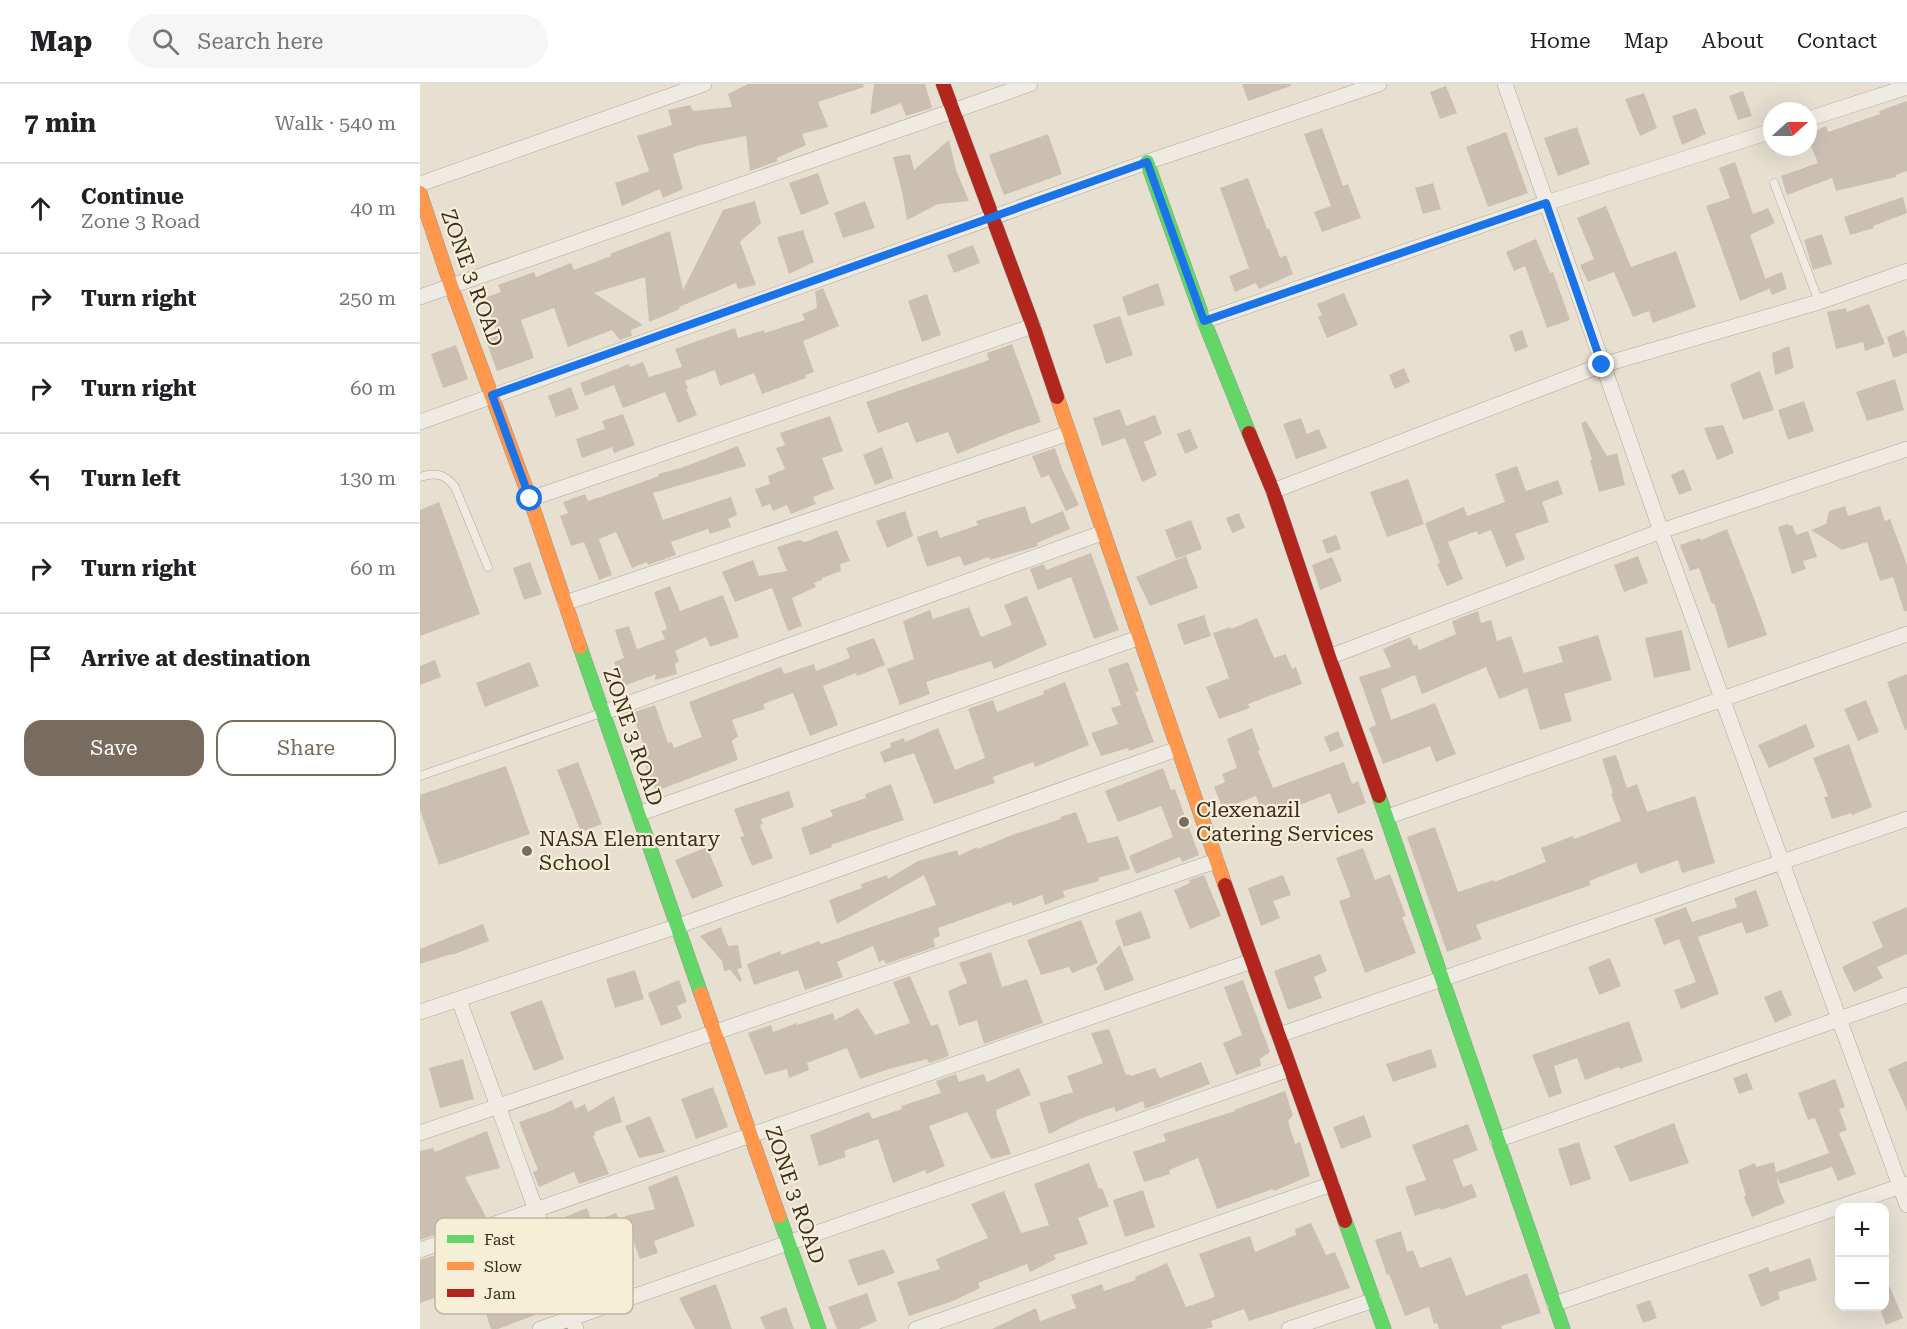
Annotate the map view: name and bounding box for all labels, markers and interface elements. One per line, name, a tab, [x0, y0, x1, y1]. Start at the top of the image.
search box	[128, 14, 548, 68]
text: Map	[30, 25, 92, 58]
icon: search	[149, 25, 182, 58]
text: Search here	[197, 29, 323, 54]
text: Home	[1530, 29, 1591, 53]
text: Map	[1624, 29, 1669, 53]
text: About	[1702, 29, 1764, 53]
text: Contact	[1797, 29, 1877, 53]
north arrow	[1763, 102, 1817, 156]
text: 7 min	[24, 108, 96, 138]
text: Walk · 540 m	[275, 111, 396, 135]
text: Continue	[81, 184, 184, 209]
icon: ahead	[24, 192, 57, 225]
text: 40 m	[350, 196, 396, 220]
street label: ZONE 3 ROAD	[436, 206, 508, 350]
text: Zone 3 Road	[81, 209, 200, 233]
icon: right	[24, 282, 57, 315]
text: Turn right	[81, 286, 196, 311]
text: 250 m	[339, 286, 396, 310]
route end	[1588, 351, 1614, 377]
icon: right	[24, 372, 57, 405]
text: Turn right	[81, 376, 196, 401]
text: 60 m	[350, 376, 396, 400]
icon: left	[24, 462, 57, 495]
text: Turn left	[81, 466, 181, 491]
text: 130 m	[339, 466, 396, 490]
route start	[516, 485, 542, 511]
icon: right	[24, 552, 57, 585]
text: Turn right	[81, 556, 196, 581]
text: 60 m	[350, 556, 396, 580]
icon: arrive	[24, 642, 57, 675]
text: Arrive at destination	[81, 646, 310, 671]
street label: ZONE 3 ROAD	[598, 665, 668, 809]
button: Save	[24, 720, 204, 776]
button: Share	[216, 720, 396, 776]
place label: Clexenazil Catering Services	[1196, 798, 1374, 846]
marker: Clexenazil Catering Services	[1177, 815, 1191, 829]
place label: NASA Elementary School	[539, 827, 720, 875]
marker: NASA Elementary School	[520, 844, 534, 858]
street label: ZONE 3 ROAD	[760, 1123, 830, 1267]
map controls	[1835, 1203, 1889, 1311]
button: +	[1835, 1203, 1889, 1257]
legend	[435, 1218, 633, 1314]
text: Fast	[484, 1230, 515, 1249]
text: Slow	[484, 1257, 522, 1276]
button: −	[1835, 1257, 1889, 1311]
text: Jam	[484, 1284, 516, 1303]

